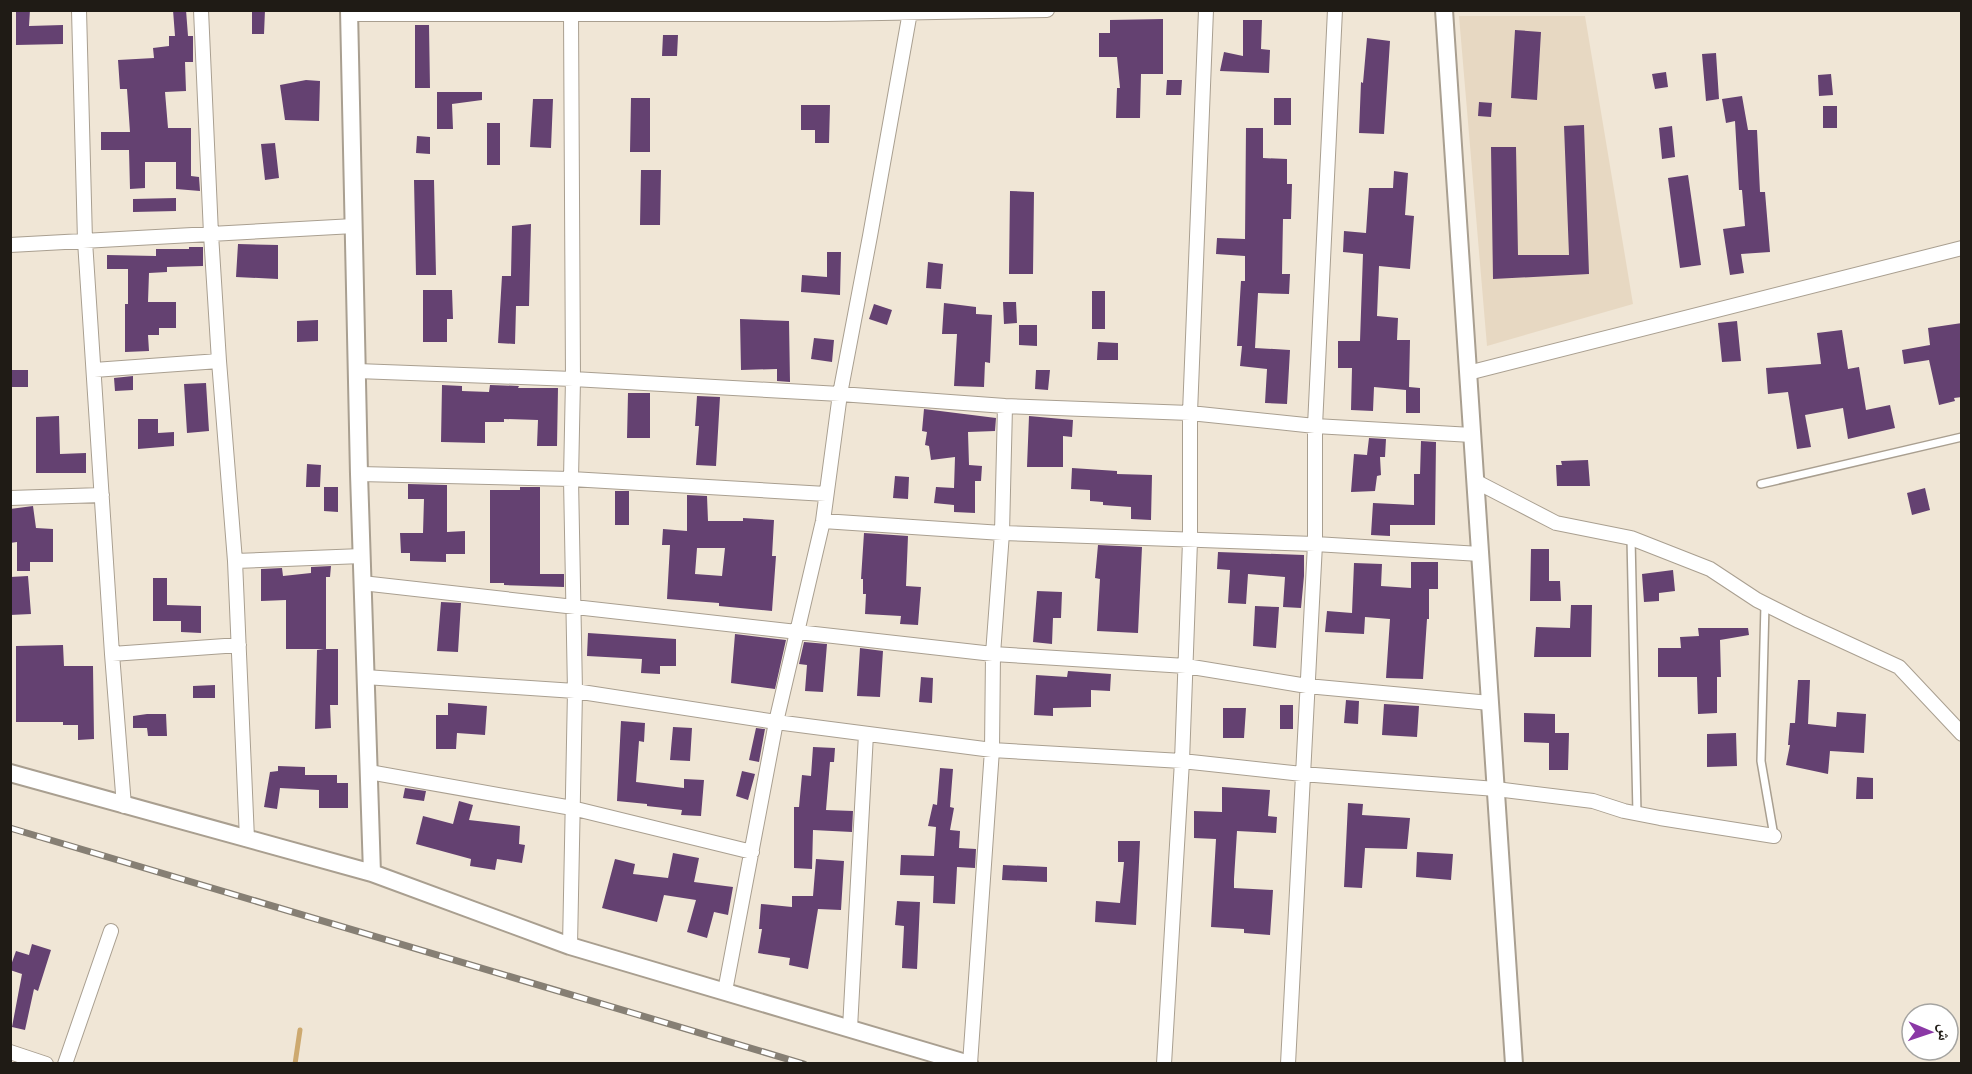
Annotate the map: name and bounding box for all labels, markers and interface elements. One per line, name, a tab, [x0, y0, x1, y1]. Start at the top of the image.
north arrow	[1900, 1002, 1960, 1062]
text: ش	[1935, 1024, 1954, 1041]

